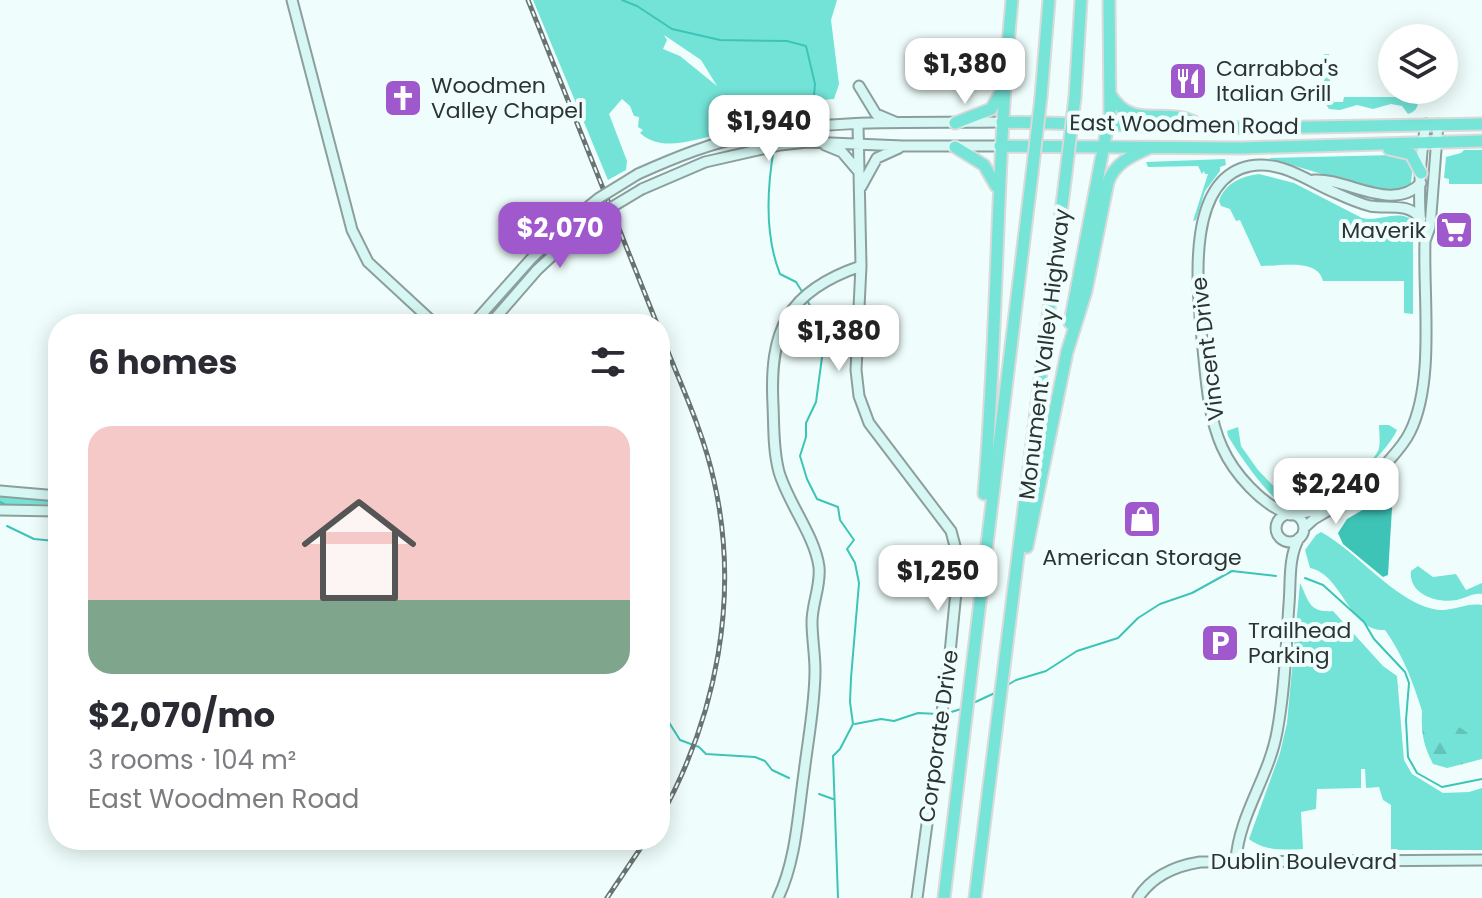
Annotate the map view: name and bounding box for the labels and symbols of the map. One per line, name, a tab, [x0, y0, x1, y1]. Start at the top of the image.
pin: $1,380	[900, 38, 1030, 106]
place label: Carrabba's Italian Grill	[1216, 53, 1339, 109]
restaurant icon: Carrabba's Italian Grill	[1167, 60, 1209, 102]
place label: Woodmen Valley Chapel	[431, 70, 583, 126]
church icon: Woodmen Valley Chapel	[382, 77, 424, 119]
pin: $1,940	[704, 95, 834, 163]
street label: East Woodmen Road	[1069, 107, 1299, 142]
pin: $2,070	[495, 202, 625, 270]
street label: Monument Valley Highway	[1011, 206, 1078, 501]
supermarket icon: Maverik	[1433, 209, 1475, 251]
place label: Maverik	[1341, 215, 1427, 246]
street label: Vincent Drive	[1183, 275, 1232, 423]
pin: $1,380	[774, 305, 904, 373]
pin: $2,240	[1271, 458, 1401, 526]
shop icon: American Storage	[1121, 498, 1163, 540]
place label: American Storage	[1042, 542, 1242, 573]
pin: $1,250	[873, 545, 1003, 613]
place label: Trailhead Parking	[1248, 615, 1351, 671]
parking icon: Trailhead Parking	[1199, 622, 1241, 664]
street label: Corporate Drive	[911, 648, 966, 824]
street label: Dublin Boulevard	[1211, 846, 1397, 877]

